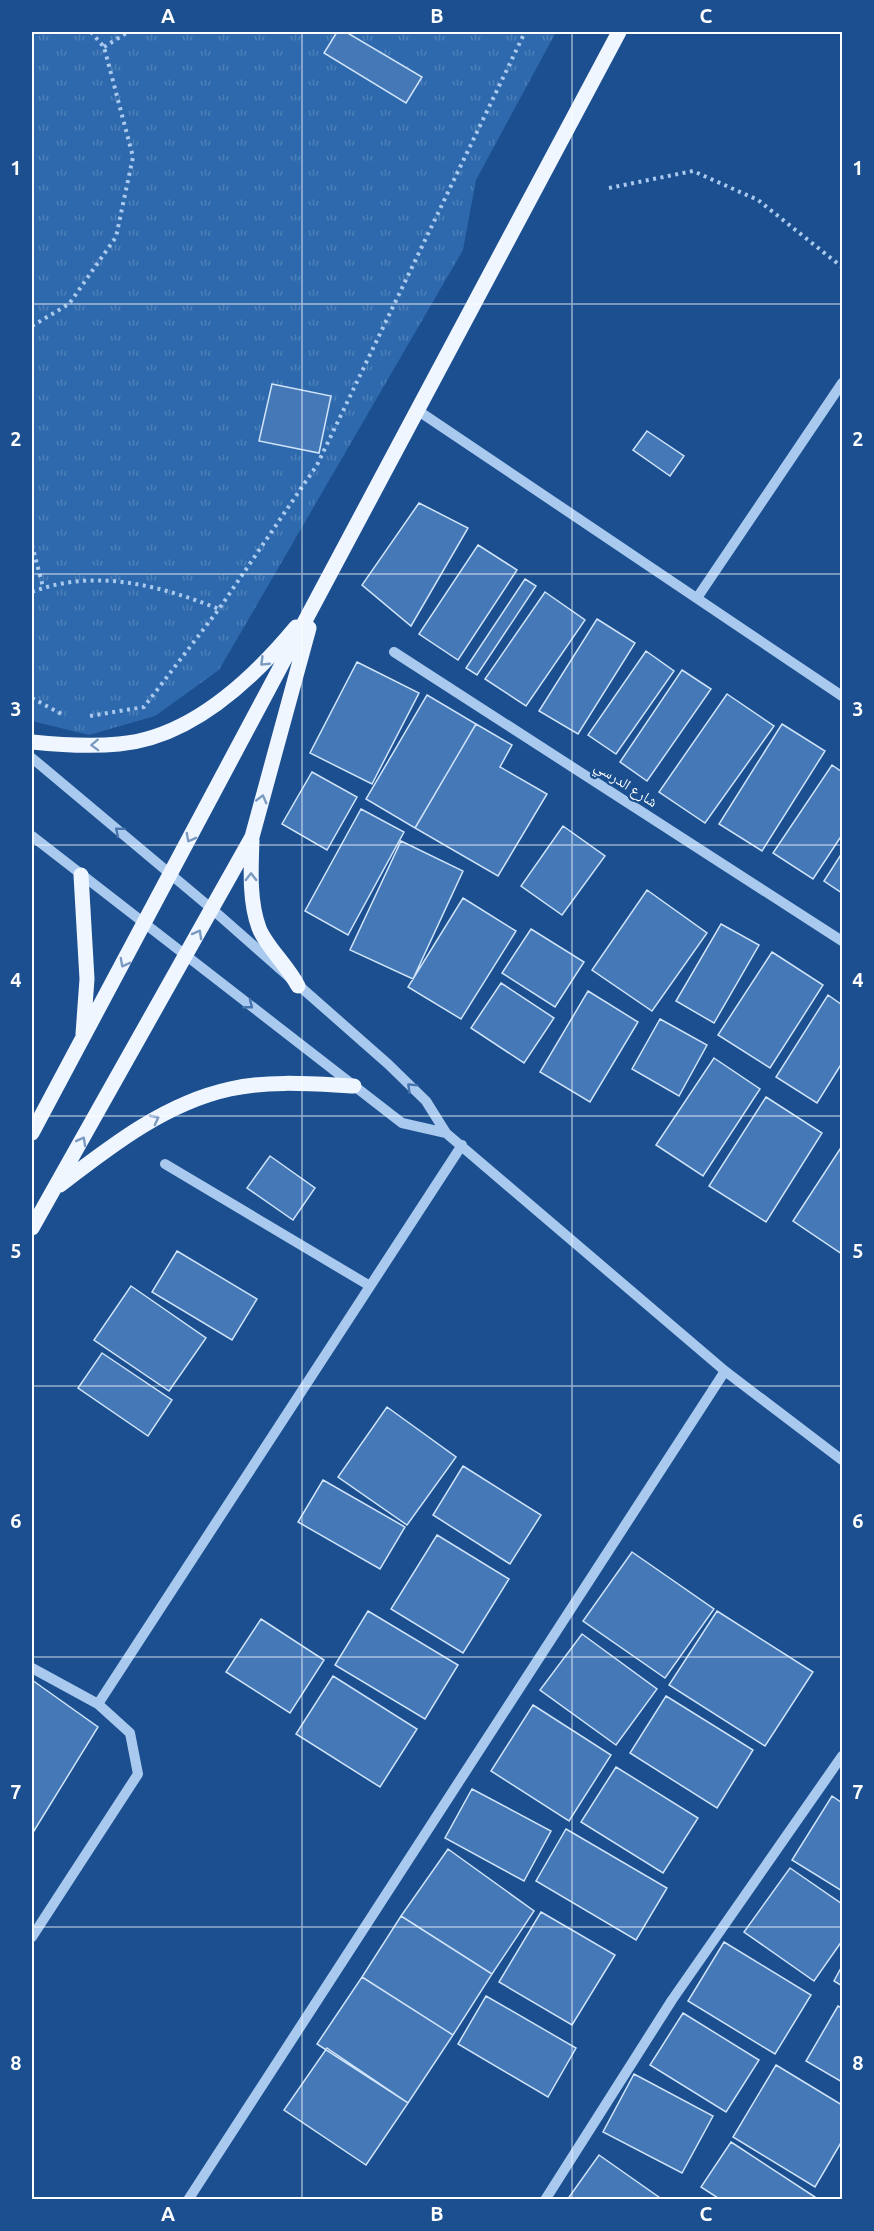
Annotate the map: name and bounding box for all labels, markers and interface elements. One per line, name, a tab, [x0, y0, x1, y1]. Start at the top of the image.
text: A	[161, 4, 175, 27]
text: B	[430, 4, 444, 27]
text: C	[700, 4, 713, 27]
text: 1	[10, 156, 22, 179]
text: 1	[852, 156, 864, 179]
text: 2	[10, 427, 22, 450]
text: 2	[852, 427, 864, 450]
one-way arrow	[261, 654, 272, 665]
text: 3	[10, 697, 22, 720]
text: 3	[852, 697, 864, 720]
one-way arrow	[90, 739, 99, 751]
street label: شارع الدرسي	[589, 757, 661, 814]
one-way arrow	[255, 794, 267, 805]
one-way arrow	[115, 827, 126, 838]
one-way arrow	[186, 832, 197, 843]
one-way arrow	[245, 873, 257, 882]
one-way arrow	[191, 930, 202, 940]
one-way arrow	[119, 957, 131, 968]
text: 4	[10, 968, 22, 991]
text: 4	[852, 968, 864, 991]
one-way arrow	[242, 998, 253, 1009]
one-way arrow	[407, 1083, 418, 1094]
one-way arrow	[149, 1115, 160, 1126]
one-way arrow	[75, 1137, 87, 1147]
text: 5	[10, 1239, 22, 1262]
text: 5	[852, 1239, 864, 1262]
text: 6	[10, 1509, 22, 1532]
text: 6	[852, 1509, 864, 1532]
text: 7	[10, 1780, 22, 1803]
text: 7	[852, 1780, 864, 1803]
text: 8	[10, 2051, 22, 2074]
text: 8	[852, 2051, 864, 2074]
text: A	[161, 2202, 175, 2225]
text: B	[430, 2202, 444, 2225]
text: C	[700, 2202, 713, 2225]

